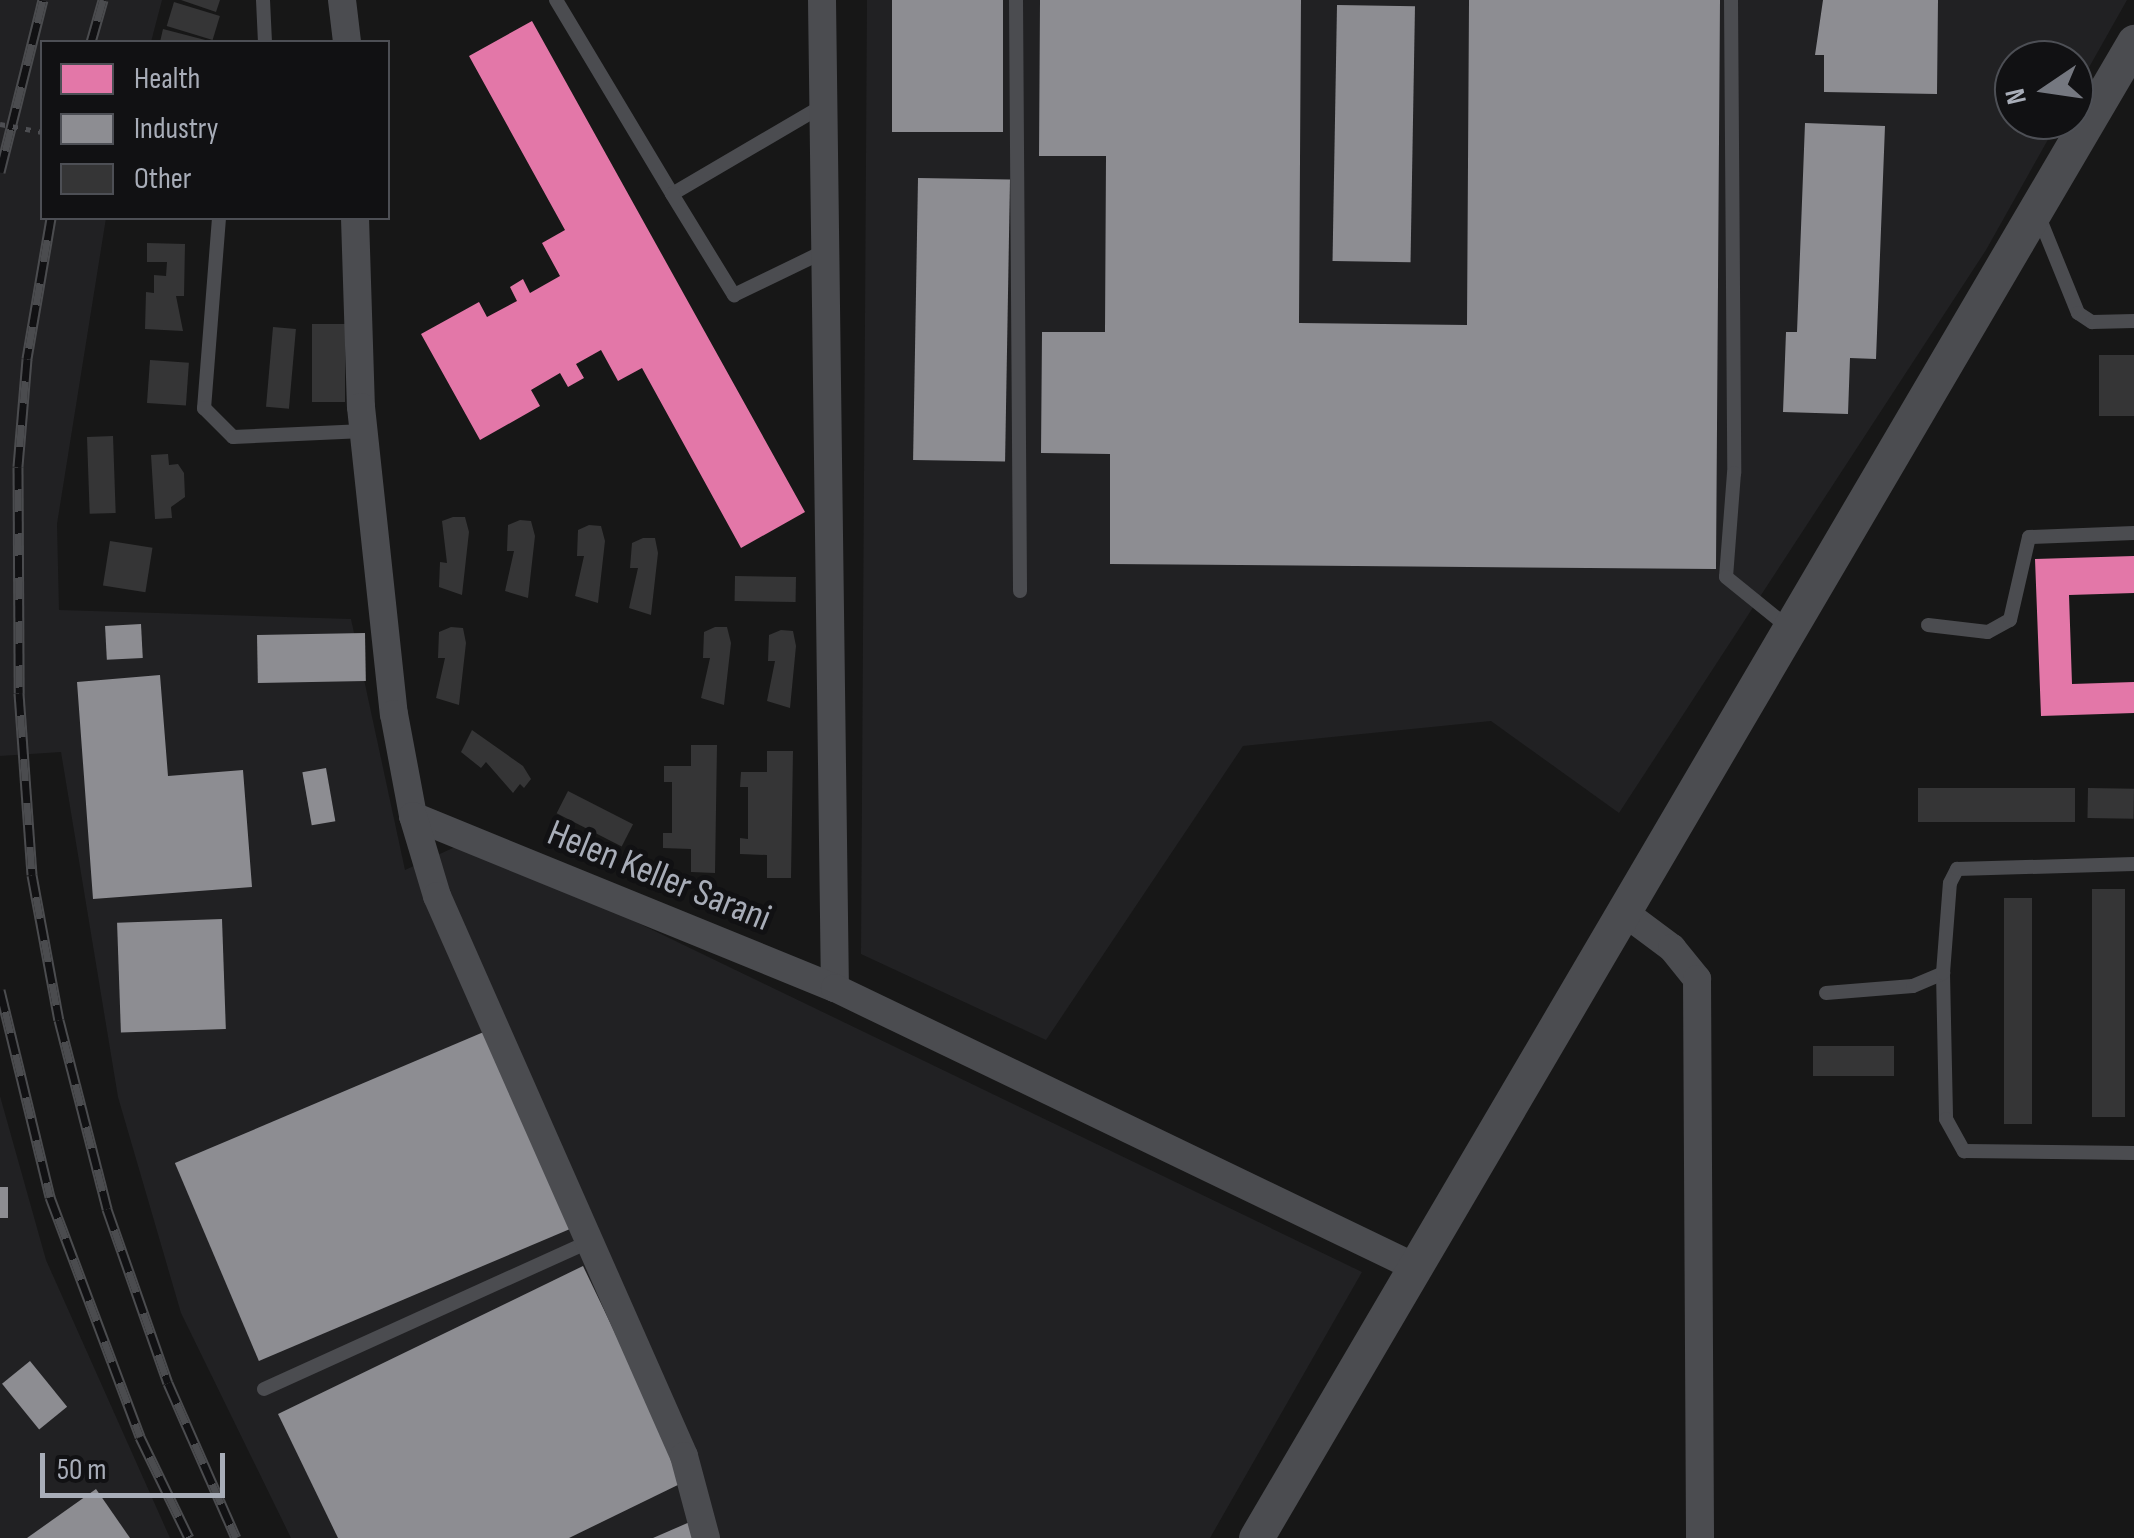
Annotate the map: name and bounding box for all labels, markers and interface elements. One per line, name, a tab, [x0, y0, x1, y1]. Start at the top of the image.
legend	[40, 40, 390, 220]
north arrow	[1994, 40, 2094, 140]
text: Health	[134, 61, 200, 97]
text: N	[1998, 85, 2034, 107]
text: Industry	[134, 111, 218, 147]
text: Other	[134, 161, 191, 197]
street label: Helen Keller Sarani	[541, 811, 777, 941]
scale bar	[45, 1433, 230, 1495]
text: 50 m	[57, 1452, 106, 1488]

